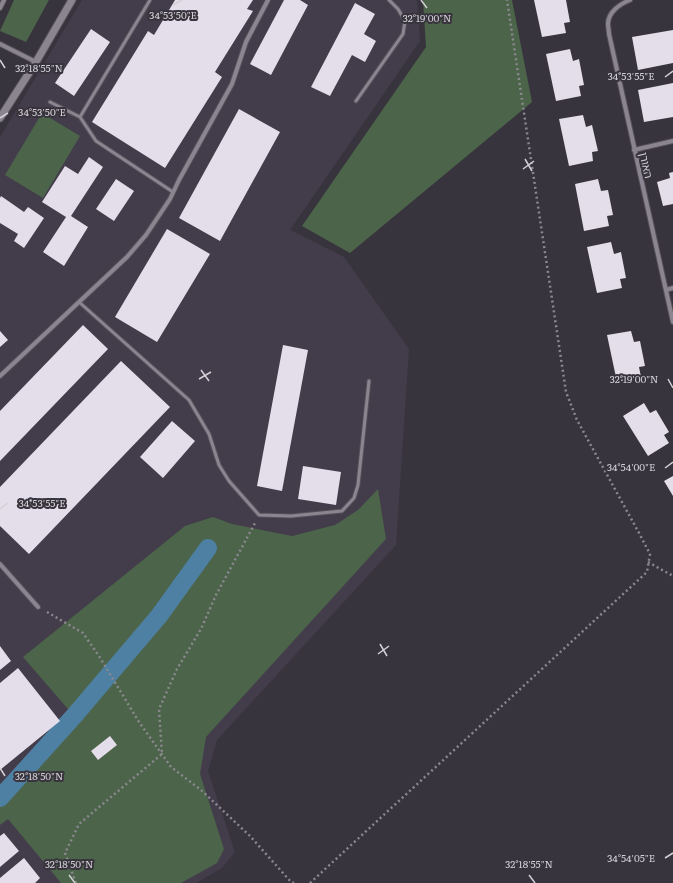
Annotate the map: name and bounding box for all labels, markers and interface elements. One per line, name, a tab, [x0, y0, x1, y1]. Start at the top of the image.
text: 34°53'50"E	[149, 7, 197, 22]
text: 32°19'00"N	[403, 10, 451, 25]
text: 32°18'55"N	[15, 60, 63, 75]
text: 34°53'55"E	[607, 68, 655, 83]
text: 34°53'50"E	[18, 104, 66, 119]
street label: האורן	[636, 150, 658, 180]
text: 32°19'00"N	[610, 371, 658, 386]
text: 34°54'00"E	[607, 459, 655, 474]
text: 34°53'55"E	[18, 495, 66, 510]
text: 32°18'50"N	[15, 768, 63, 783]
text: 34°54'05"E	[607, 850, 655, 865]
text: 32°18'50"N	[45, 856, 93, 871]
text: 32°18'55"N	[505, 856, 553, 871]

